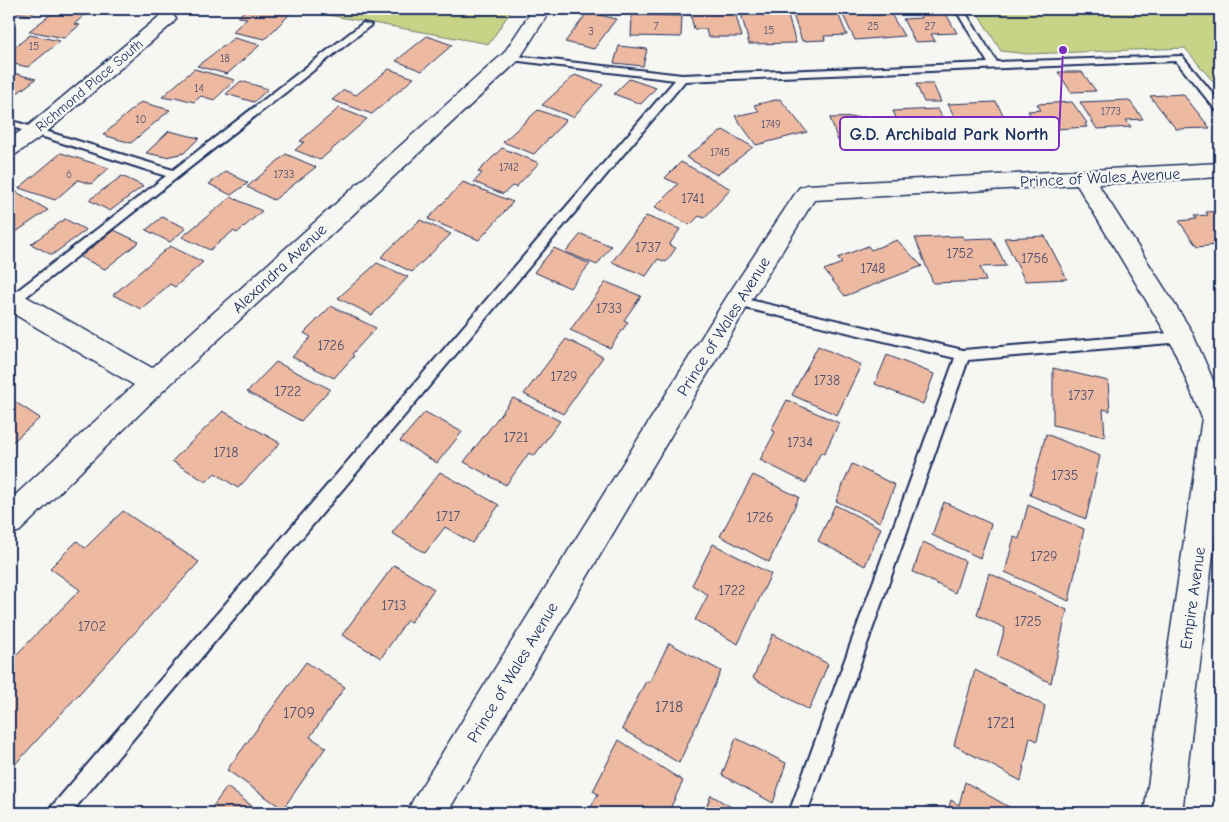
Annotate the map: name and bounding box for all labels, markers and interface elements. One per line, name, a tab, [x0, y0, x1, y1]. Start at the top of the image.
house number: 7	[653, 20, 659, 33]
house number: 25	[867, 20, 879, 33]
house number: 27	[925, 20, 935, 33]
house number: 15	[764, 24, 774, 37]
house number: 3	[588, 25, 594, 38]
street label: Richmond Place South	[32, 35, 146, 135]
house number: 15	[29, 40, 39, 53]
house number: 18	[220, 52, 230, 65]
house number: 14	[194, 82, 204, 95]
house number: 1773	[1101, 105, 1121, 118]
house number: 10	[135, 113, 147, 126]
callout: G.D. Archibald Park North	[840, 117, 1059, 150]
house number: 1749	[761, 118, 781, 131]
text: G.D. Archibald Park North	[849, 124, 1049, 145]
house number: 1745	[710, 146, 730, 159]
house number: 1742	[499, 161, 519, 174]
street label: Prince of Wales Avenue	[1020, 165, 1181, 191]
house number: 6	[66, 168, 72, 181]
house number: 1733	[274, 168, 294, 181]
house number: 1741	[681, 190, 705, 207]
street label: Alexandra Avenue	[229, 221, 330, 317]
house number: 1737	[635, 239, 661, 256]
house number: 1752	[946, 245, 974, 262]
house number: 1756	[1021, 250, 1049, 267]
street label: Prince of Wales Avenue	[674, 254, 774, 399]
house number: 1748	[860, 260, 886, 277]
house number: 1733	[596, 300, 622, 317]
house number: 1726	[317, 337, 345, 354]
house number: 1729	[551, 368, 577, 385]
house number: 1738	[814, 372, 840, 389]
house number: 1722	[275, 383, 301, 400]
house number: 1737	[1068, 387, 1094, 404]
house number: 1721	[503, 429, 529, 446]
house number: 1734	[787, 434, 813, 451]
house number: 1718	[214, 444, 238, 461]
house number: 1735	[1052, 467, 1078, 484]
house number: 1717	[436, 508, 461, 525]
house number: 1726	[746, 509, 774, 526]
street label: Empire Avenue	[1177, 546, 1209, 650]
house number: 1729	[1031, 548, 1057, 565]
house number: 1722	[719, 582, 745, 599]
house number: 1713	[382, 597, 406, 614]
street label: Prince of Wales Avenue	[464, 599, 562, 746]
house number: 1725	[1014, 613, 1042, 630]
house number: 1702	[78, 618, 106, 635]
house number: 1718	[655, 698, 683, 716]
house number: 1709	[283, 704, 315, 722]
house number: 1721	[987, 714, 1015, 732]

